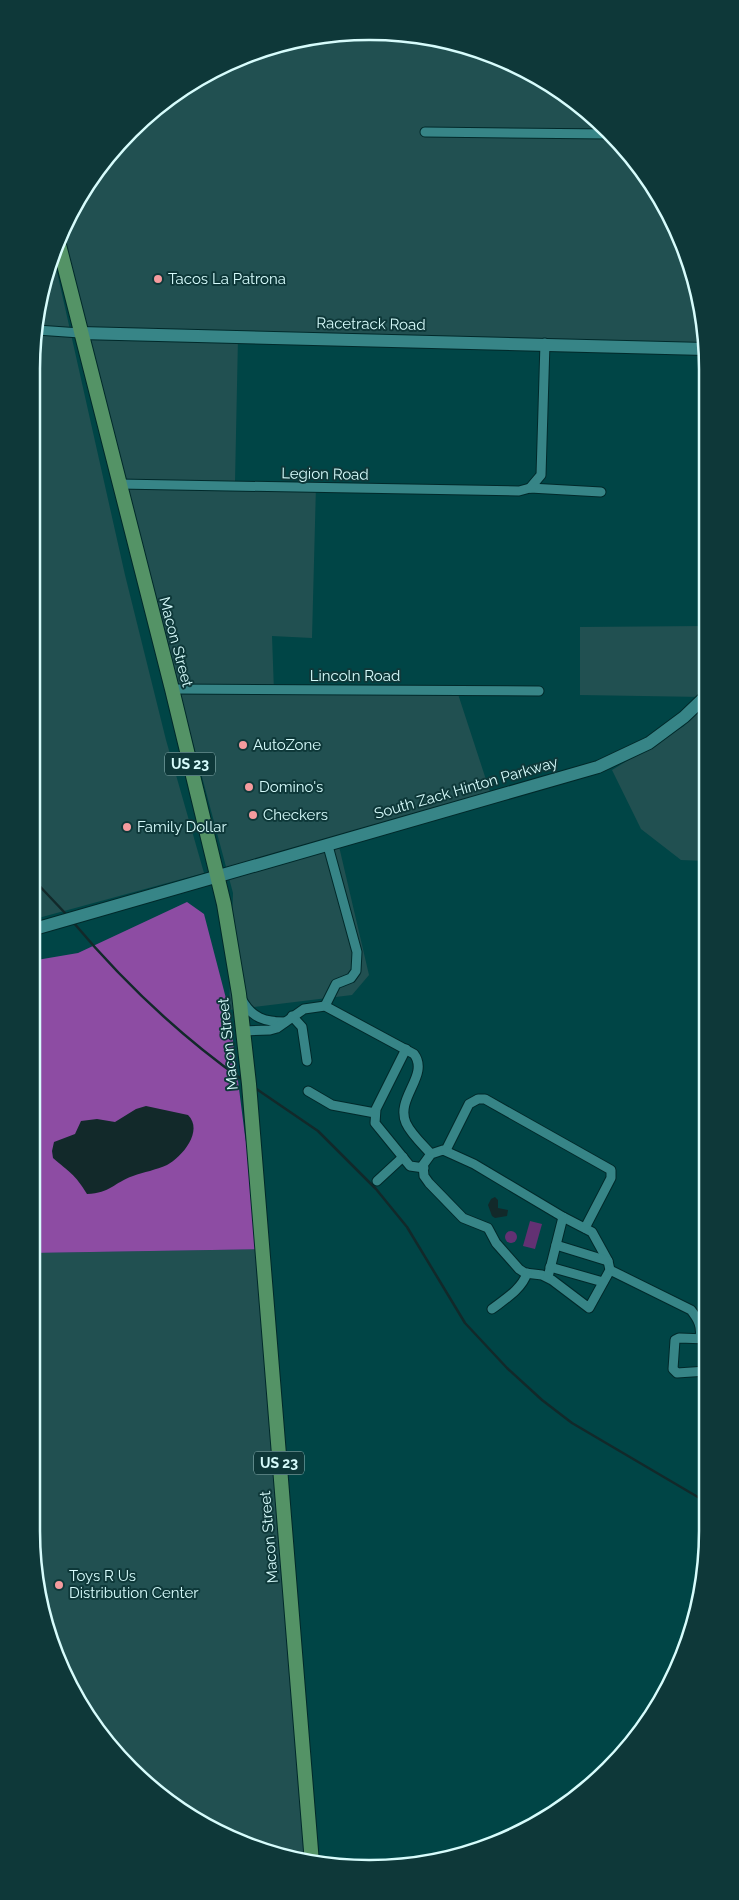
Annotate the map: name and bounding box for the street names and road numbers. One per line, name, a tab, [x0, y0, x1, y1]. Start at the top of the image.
street label: Racetrack Road	[316, 314, 426, 334]
street label: Legion Road	[281, 464, 369, 484]
street label: Macon Street	[155, 595, 197, 689]
street label: Lincoln Road	[310, 667, 400, 685]
road number: US 23	[165, 752, 215, 776]
street label: South Zack Hinton Parkway	[372, 753, 560, 823]
street label: Macon Street	[214, 997, 242, 1091]
road number: US 23	[254, 1452, 304, 1475]
street label: Macon Street	[256, 1490, 282, 1584]

